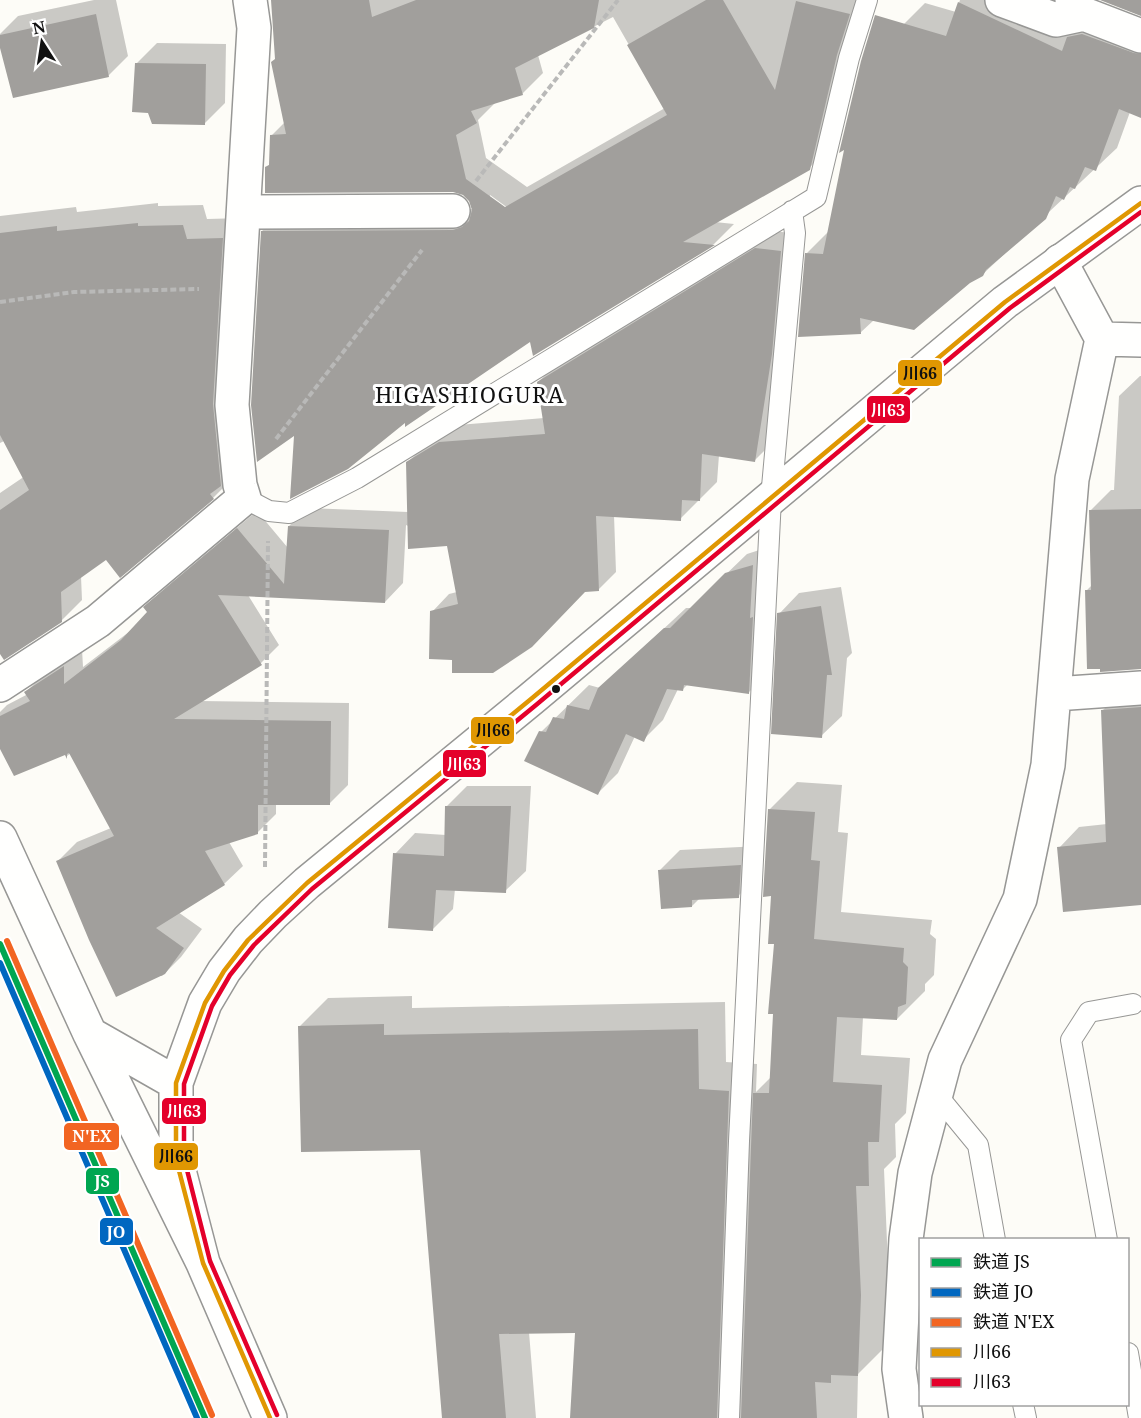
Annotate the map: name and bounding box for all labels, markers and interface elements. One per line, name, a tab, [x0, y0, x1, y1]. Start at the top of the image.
north arrow	[12, 12, 72, 72]
text: N	[30, 15, 48, 39]
line badge: 川66	[897, 359, 943, 387]
text: 川66	[903, 362, 937, 384]
district label: HIGASHIOGURA	[375, 379, 565, 409]
line badge: 川63	[866, 395, 911, 424]
text: 川63	[871, 399, 905, 421]
unlabelled marker	[550, 683, 562, 695]
line badge: 川66	[470, 716, 515, 745]
text: 川66	[476, 719, 510, 741]
line badge: 川63	[442, 749, 487, 778]
text: 川63	[447, 753, 481, 775]
line badge: 川63	[161, 1097, 207, 1125]
text: 川63	[167, 1100, 201, 1122]
line badge: N'EX	[63, 1122, 120, 1151]
text: N'EX	[72, 1125, 112, 1147]
line badge: 川66	[153, 1142, 199, 1171]
text: 川66	[159, 1145, 193, 1167]
line badge: JS	[85, 1167, 120, 1195]
text: JS	[93, 1170, 110, 1192]
line badge: JO	[99, 1217, 134, 1246]
text: JO	[106, 1221, 125, 1243]
legend	[919, 1238, 1129, 1406]
text: 鉄道 JS	[973, 1249, 1030, 1273]
text: 鉄道 JO	[973, 1279, 1033, 1303]
text: 鉄道 N'EX	[973, 1309, 1055, 1333]
text: 川66	[973, 1339, 1011, 1363]
text: 川63	[973, 1369, 1011, 1393]

